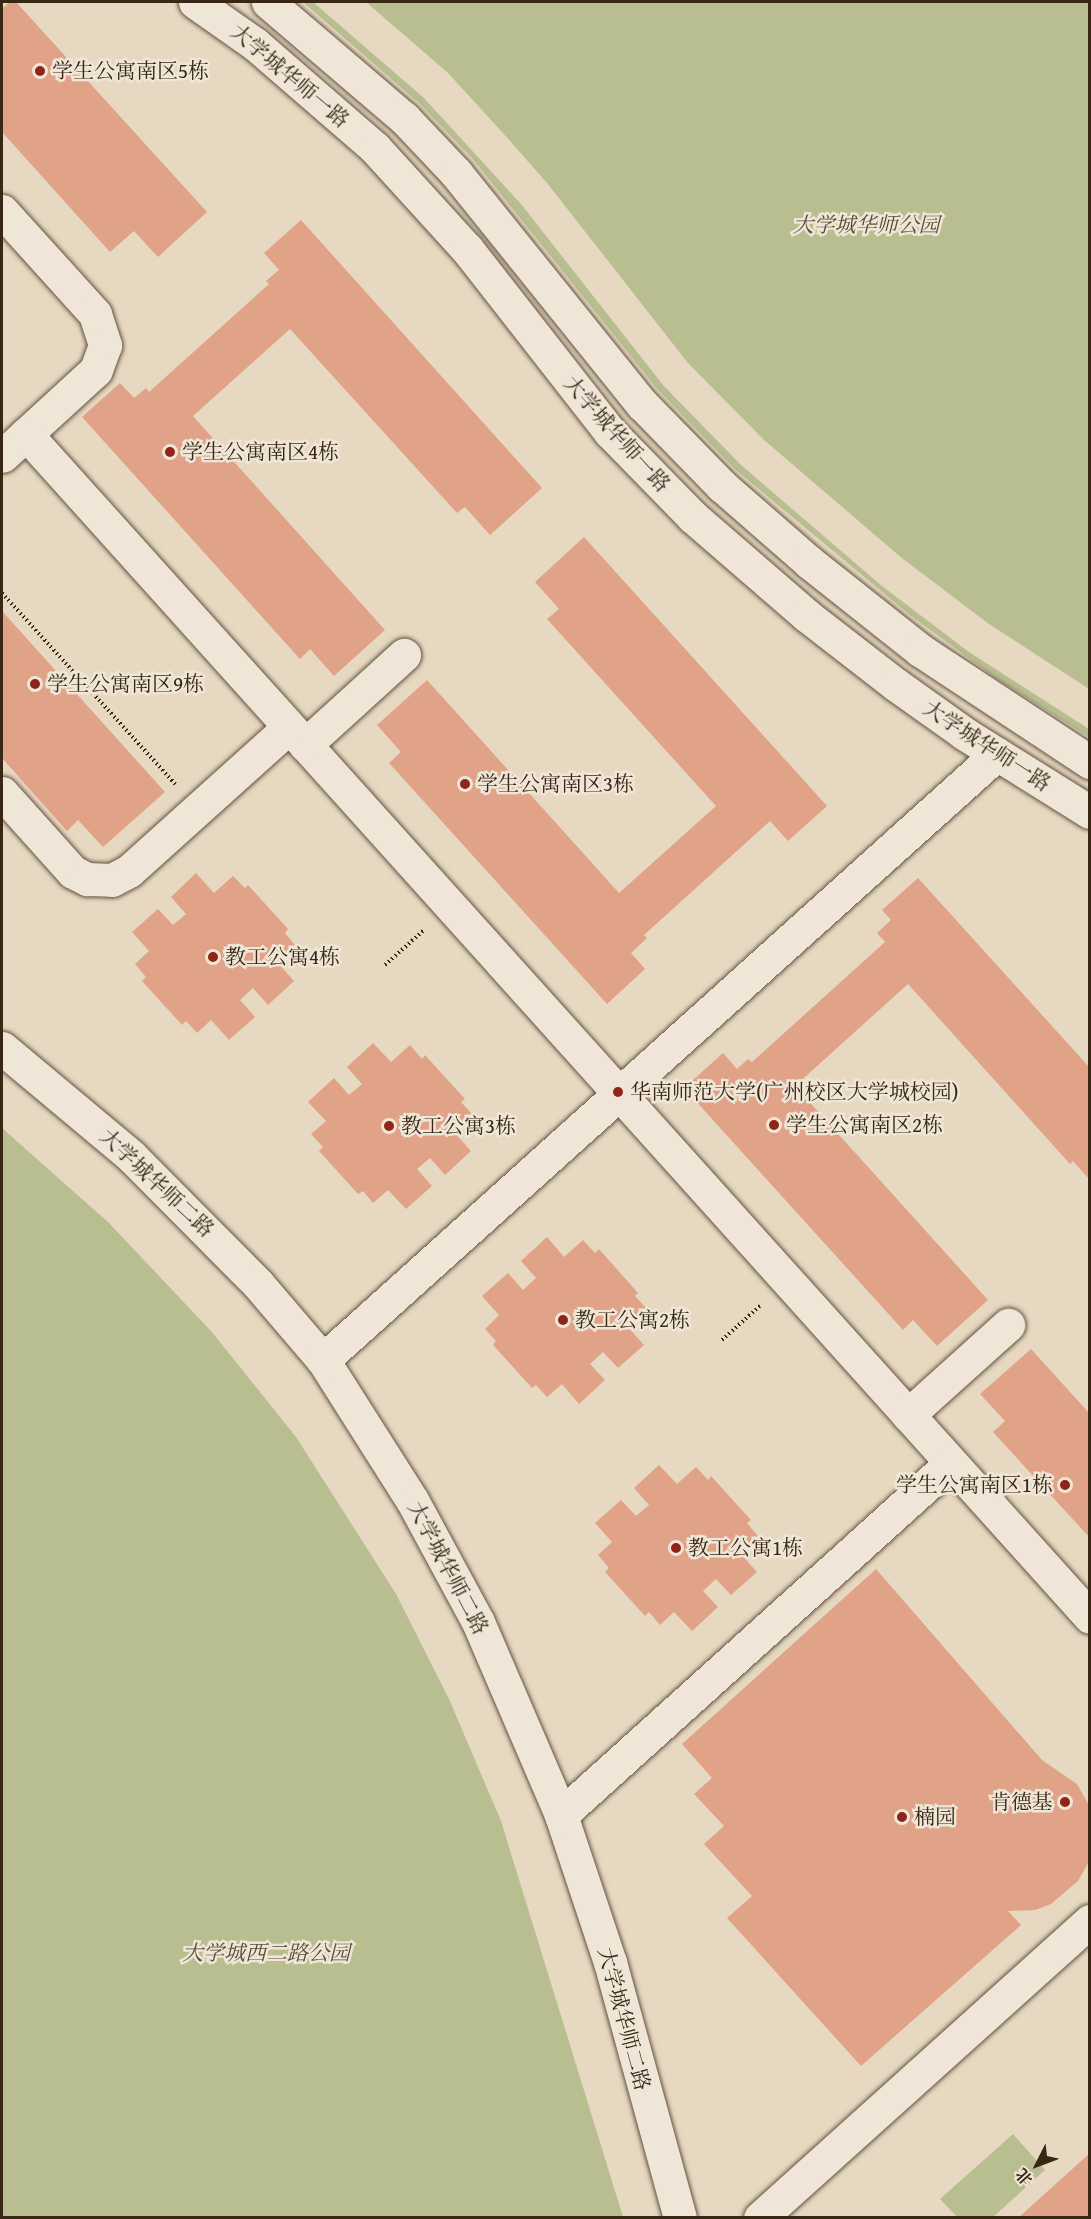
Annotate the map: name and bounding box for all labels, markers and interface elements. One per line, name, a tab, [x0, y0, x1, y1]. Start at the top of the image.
street label: 大学城华师一路	[226, 19, 354, 133]
place label: 学生公寓南区5栋	[52, 58, 209, 84]
marker: 学生公寓南区5栋	[33, 64, 47, 78]
park label: 大学城华师公园	[793, 212, 939, 238]
street label: 大学城华师一路	[558, 371, 676, 497]
place label: 学生公寓南区4栋	[182, 439, 339, 465]
marker: 学生公寓南区4栋	[163, 445, 177, 459]
place label: 学生公寓南区9栋	[47, 671, 204, 697]
marker: 学生公寓南区9栋	[28, 677, 42, 691]
street label: 大学城华师一路	[918, 695, 1056, 797]
place label: 学生公寓南区3栋	[477, 771, 634, 797]
marker: 学生公寓南区3栋	[458, 777, 472, 791]
place label: 教工公寓4栋	[225, 944, 340, 970]
marker: 教工公寓4栋	[206, 950, 220, 964]
place label: 华南师范大学(广州校区大学城校园)	[630, 1079, 959, 1105]
marker: 华南师范大学(广州校区大学城校园)	[611, 1085, 625, 1099]
place label: 学生公寓南区2栋	[786, 1112, 943, 1138]
place label: 教工公寓3栋	[401, 1113, 516, 1139]
marker: 学生公寓南区2栋	[767, 1118, 781, 1132]
marker: 教工公寓3栋	[382, 1119, 396, 1133]
street label: 大学城华师二路	[95, 1124, 219, 1242]
place label: 教工公寓2栋	[575, 1307, 690, 1333]
marker: 教工公寓2栋	[556, 1313, 570, 1327]
place label: 学生公寓南区1栋	[896, 1472, 1053, 1498]
marker: 学生公寓南区1栋	[1058, 1478, 1072, 1492]
street label: 大学城华师二路	[402, 1497, 494, 1639]
place label: 教工公寓1栋	[688, 1535, 803, 1561]
marker: 教工公寓1栋	[669, 1541, 683, 1555]
place label: 肯德基	[990, 1789, 1053, 1815]
marker: 肯德基	[1058, 1795, 1072, 1809]
place label: 楠园	[914, 1804, 956, 1830]
marker: 楠园	[895, 1810, 909, 1824]
park label: 大学城西二路公园	[182, 1940, 350, 1966]
street label: 大学城华师二路	[593, 1945, 655, 2093]
north arrow	[1007, 2135, 1067, 2195]
text: 北	[1009, 2163, 1038, 2191]

